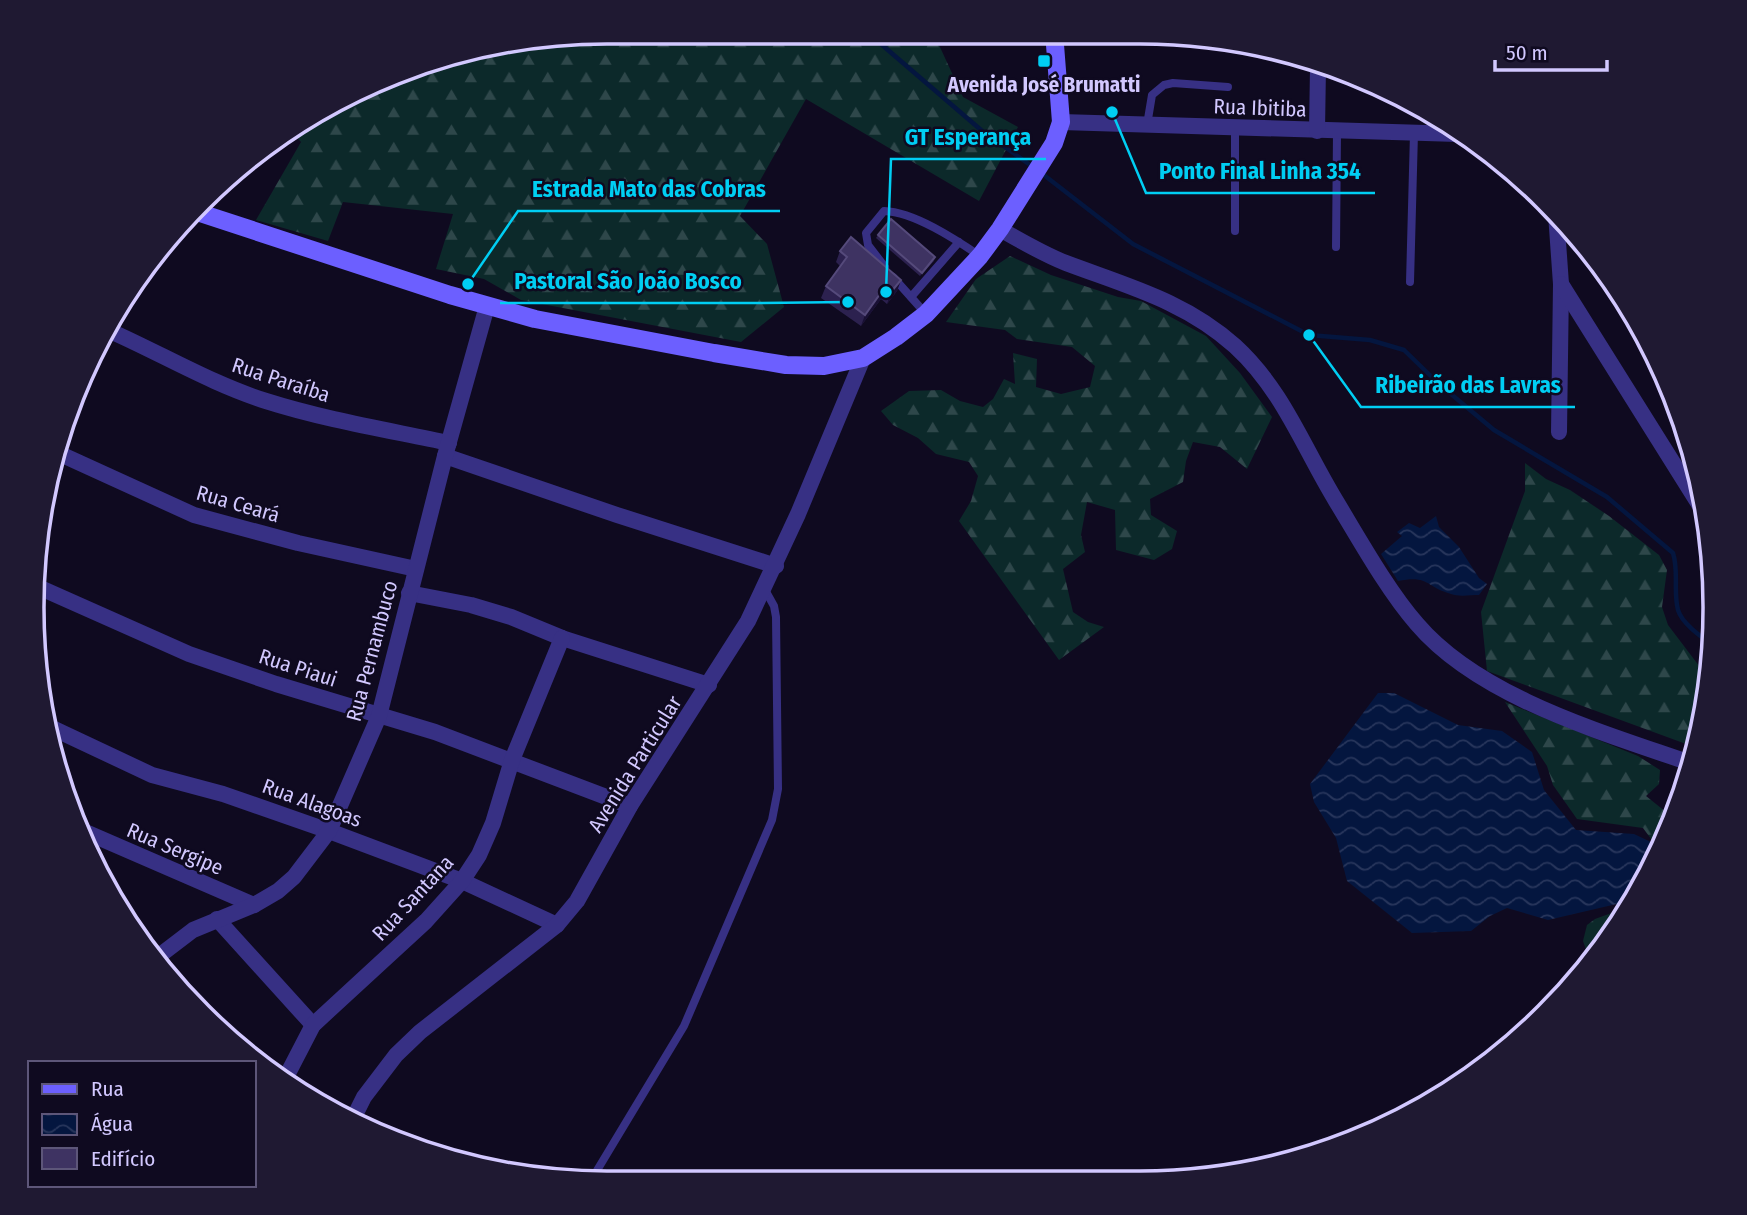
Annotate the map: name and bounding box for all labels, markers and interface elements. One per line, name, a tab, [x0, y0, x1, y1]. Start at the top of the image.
scale bar	[1495, 28, 1607, 72]
text: 50 m	[1506, 40, 1548, 66]
marker: Avenida José Brumatti	[1036, 53, 1052, 69]
place label: Avenida José Brumatti	[947, 72, 1140, 98]
street label: Rua Ibitiba	[1213, 93, 1307, 123]
callout: GT Esperança	[891, 115, 1046, 159]
text: GT Esperança	[905, 123, 1031, 151]
callout: Ponto Final Linha 354	[1146, 149, 1375, 193]
text: Ponto Final Linha 354	[1159, 157, 1361, 185]
callout: Estrada Mato das Cobras	[518, 167, 780, 211]
text: Estrada Mato das Cobras	[532, 175, 766, 203]
callout: Pastoral São João Bosco	[500, 259, 755, 303]
text: Pastoral São João Bosco	[514, 267, 742, 295]
street label: Rua Paraíba	[229, 352, 333, 408]
callout: Ribeirão das Lavras	[1361, 363, 1575, 407]
text: Ribeirão das Lavras	[1375, 371, 1561, 399]
street label: Rua Ceará	[193, 480, 283, 528]
street label: Rua Pernambuco	[341, 578, 403, 724]
street label: Rua Piaui	[256, 643, 340, 693]
street label: Avenida Particular	[583, 690, 688, 837]
street label: Rua Alagoas	[259, 773, 365, 833]
street label: Rua Sergipe	[123, 817, 227, 881]
street label: Rua Santana	[367, 850, 459, 946]
legend	[28, 1061, 256, 1187]
text: Rua	[91, 1076, 124, 1102]
text: Água	[91, 1111, 133, 1137]
text: Edifício	[91, 1146, 155, 1172]

